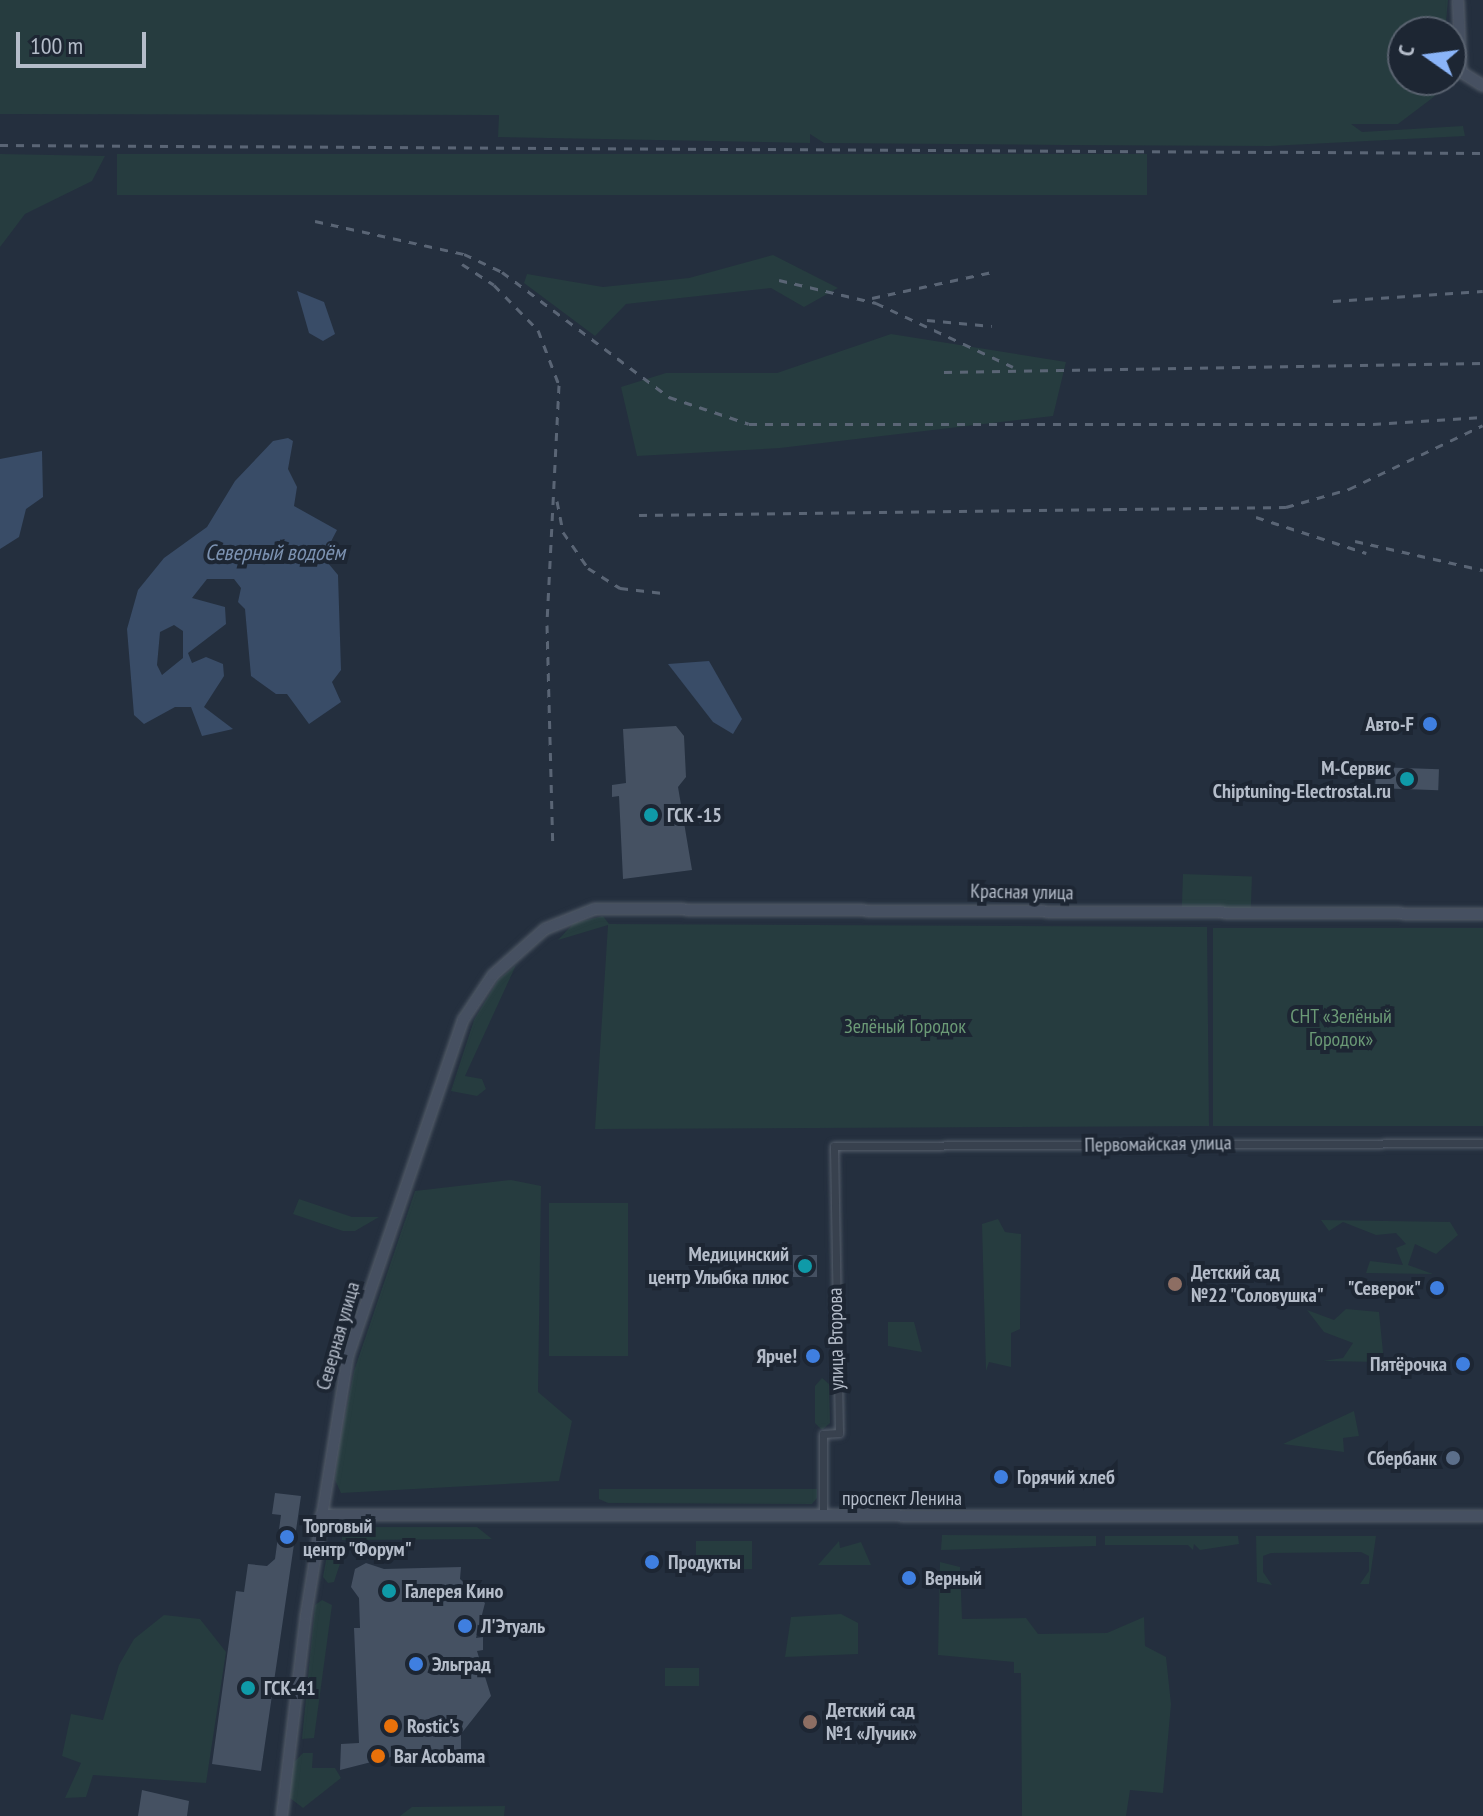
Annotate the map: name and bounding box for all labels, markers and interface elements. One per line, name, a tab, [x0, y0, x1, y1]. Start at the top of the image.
scale bar	[20, 16, 150, 66]
north arrow	[1387, 16, 1467, 96]
text: 100 m	[30, 30, 83, 61]
text: С	[1391, 42, 1420, 59]
water label: Северный водоём	[205, 540, 345, 566]
place label: Авто-F	[1366, 712, 1414, 736]
marker: Авто-F	[1421, 715, 1439, 733]
place label: M-Сервис Chiptuning-Electrostal.ru	[1213, 756, 1391, 803]
marker: M-Сервис Chiptuning-Electrostal.ru	[1398, 770, 1416, 788]
place label: ГСК -15	[667, 803, 723, 827]
marker: ГСК -15	[642, 806, 660, 824]
street label: Красная улица	[970, 879, 1074, 905]
park label: СНТ «Зелёный Городок»	[1290, 1004, 1392, 1051]
park label: Зелёный Городок	[844, 1014, 966, 1038]
street label: Первомайская улица	[1084, 1131, 1232, 1157]
place label: Медицинский центр Улыбка плюс	[648, 1242, 789, 1289]
marker: Медицинский центр Улыбка плюс	[796, 1257, 814, 1275]
place label: Детский сад №22 "Соловушка"	[1191, 1260, 1325, 1307]
marker: Детский сад №22 "Соловушка"	[1166, 1275, 1184, 1293]
place label: "Северок"	[1348, 1276, 1421, 1300]
street label: Северная улица	[311, 1279, 365, 1393]
marker: "Северок"	[1428, 1279, 1446, 1297]
street label: улица Второва	[823, 1287, 849, 1391]
place label: Ярче!	[756, 1344, 797, 1368]
marker: Ярче!	[804, 1347, 822, 1365]
place label: Пятёрочка	[1370, 1352, 1447, 1376]
marker: Пятёрочка	[1454, 1355, 1472, 1373]
place label: Сбербанк	[1367, 1446, 1437, 1470]
marker: Сбербанк	[1444, 1449, 1462, 1467]
place label: Горячий хлеб	[1017, 1465, 1115, 1489]
marker: Горячий хлеб	[992, 1468, 1010, 1486]
street label: проспект Ленина	[842, 1486, 962, 1510]
place label: Торговый центр "Форум"	[303, 1514, 413, 1561]
marker: Торговый центр "Форум"	[278, 1528, 296, 1546]
place label: Продукты	[668, 1550, 741, 1574]
marker: Продукты	[643, 1553, 661, 1571]
place label: Верный	[925, 1566, 982, 1590]
marker: Верный	[900, 1569, 918, 1587]
place label: Галерея Кино	[405, 1579, 503, 1603]
marker: Галерея Кино	[380, 1582, 398, 1600]
place label: Л'Этуаль	[481, 1614, 545, 1638]
marker: Л'Этуаль	[456, 1617, 474, 1635]
place label: Эльград	[432, 1652, 491, 1676]
marker: Эльград	[407, 1655, 425, 1673]
place label: ГСК-41	[264, 1676, 315, 1700]
marker: ГСК-41	[239, 1679, 257, 1697]
place label: Детский сад №1 «Лучик»	[826, 1698, 917, 1745]
marker: Детский сад №1 «Лучик»	[801, 1713, 819, 1731]
place label: Rostic's	[407, 1714, 459, 1738]
marker: Rostic's	[382, 1717, 400, 1735]
place label: Bar Acobama	[394, 1744, 486, 1768]
marker: Bar Acobama	[369, 1747, 387, 1765]

